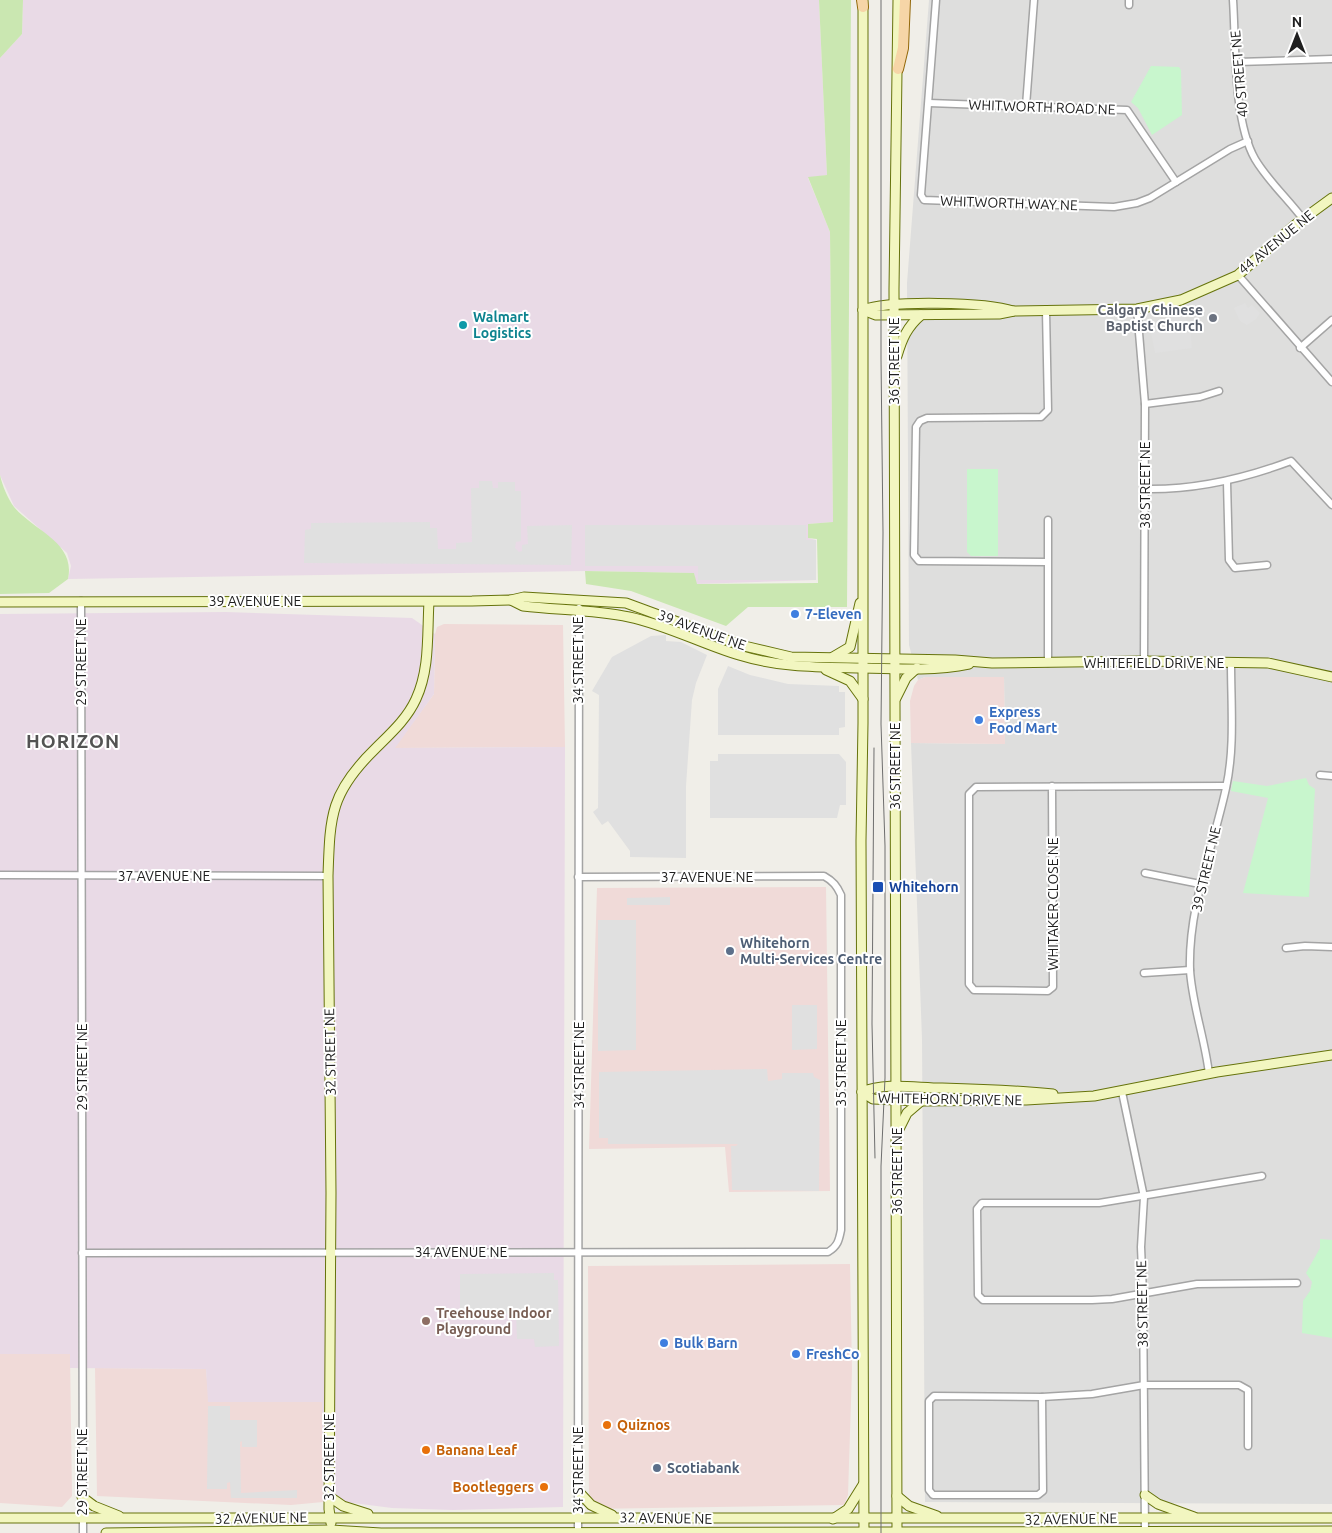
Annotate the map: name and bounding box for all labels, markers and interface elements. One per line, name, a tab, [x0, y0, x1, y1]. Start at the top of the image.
north arrow	[1272, 10, 1322, 60]
text: N	[1292, 14, 1302, 30]
street label: 40 STREET NE	[1227, 30, 1251, 118]
street label: WHITWORTH ROAD NE	[968, 96, 1116, 118]
street label: WHITWORTH WAY NE	[940, 193, 1078, 213]
street label: 44 AVENUE NE	[1235, 207, 1317, 277]
place label: Calgary Chinese Baptist Church	[1097, 302, 1203, 334]
place label: Walmart Logistics	[473, 309, 532, 341]
marker: Calgary Chinese Baptist Church	[1207, 312, 1219, 324]
street label: 36 STREET NE	[886, 317, 902, 405]
marker: Walmart Logistics	[457, 319, 469, 331]
street label: 38 STREET NE	[1137, 441, 1153, 529]
street label: 39 AVENUE NE	[209, 593, 301, 609]
place label: 7-Eleven	[805, 606, 862, 622]
street label: 39 AVENUE NE	[656, 607, 748, 653]
marker: 7-Eleven	[789, 608, 801, 620]
street label: 34 STREET NE	[570, 616, 586, 704]
street label: 29 STREET NE	[73, 618, 89, 706]
street label: WHITEFIELD DRIVE NE	[1084, 655, 1225, 671]
place label: Express Food Mart	[989, 704, 1057, 736]
marker: Express Food Mart	[973, 714, 985, 726]
street label: 36 STREET NE	[887, 722, 903, 810]
district label: HORIZON	[26, 730, 120, 752]
street label: 39 STREET NE	[1188, 824, 1224, 913]
street label: WHITAKER CLOSE NE	[1045, 837, 1061, 971]
street label: 37 AVENUE NE	[118, 868, 210, 884]
street label: 37 AVENUE NE	[661, 869, 753, 885]
place label: Whitehorn	[889, 879, 959, 895]
marker: Whitehorn	[871, 880, 885, 894]
place label: Whitehorn Multi-Services Centre	[740, 935, 882, 967]
marker: Whitehorn Multi-Services Centre	[724, 945, 736, 957]
street label: 32 STREET NE	[321, 1008, 339, 1096]
street label: 35 STREET NE	[833, 1019, 849, 1107]
street label: 34 STREET NE	[571, 1021, 587, 1109]
street label: 29 STREET NE	[74, 1023, 90, 1111]
street label: WHITEHORN DRIVE NE	[878, 1090, 1023, 1108]
street label: 36 STREET NE	[889, 1127, 905, 1215]
street label: 34 AVENUE NE	[415, 1244, 507, 1260]
street label: 38 STREET NE	[1133, 1260, 1151, 1348]
place label: Treehouse Indoor Playground	[436, 1305, 552, 1337]
marker: Treehouse Indoor Playground	[420, 1315, 432, 1327]
place label: Bulk Barn	[674, 1335, 738, 1351]
marker: Bulk Barn	[658, 1337, 670, 1349]
place label: FreshCo	[806, 1346, 859, 1362]
marker: FreshCo	[790, 1348, 802, 1360]
street label: 32 STREET NE	[321, 1413, 337, 1501]
place label: Quiznos	[617, 1417, 671, 1433]
marker: Quiznos	[601, 1419, 613, 1431]
street label: 34 STREET NE	[570, 1426, 586, 1514]
street label: 29 STREET NE	[74, 1428, 90, 1516]
place label: Banana Leaf	[436, 1442, 517, 1458]
marker: Banana Leaf	[420, 1444, 432, 1456]
place label: Scotiabank	[667, 1460, 740, 1476]
marker: Scotiabank	[651, 1462, 663, 1474]
place label: Bootleggers	[453, 1479, 534, 1495]
marker: Bootleggers	[538, 1481, 550, 1493]
street label: 32 AVENUE NE	[215, 1509, 308, 1527]
street label: 32 AVENUE NE	[620, 1509, 713, 1527]
street label: 32 AVENUE NE	[1025, 1510, 1118, 1528]

